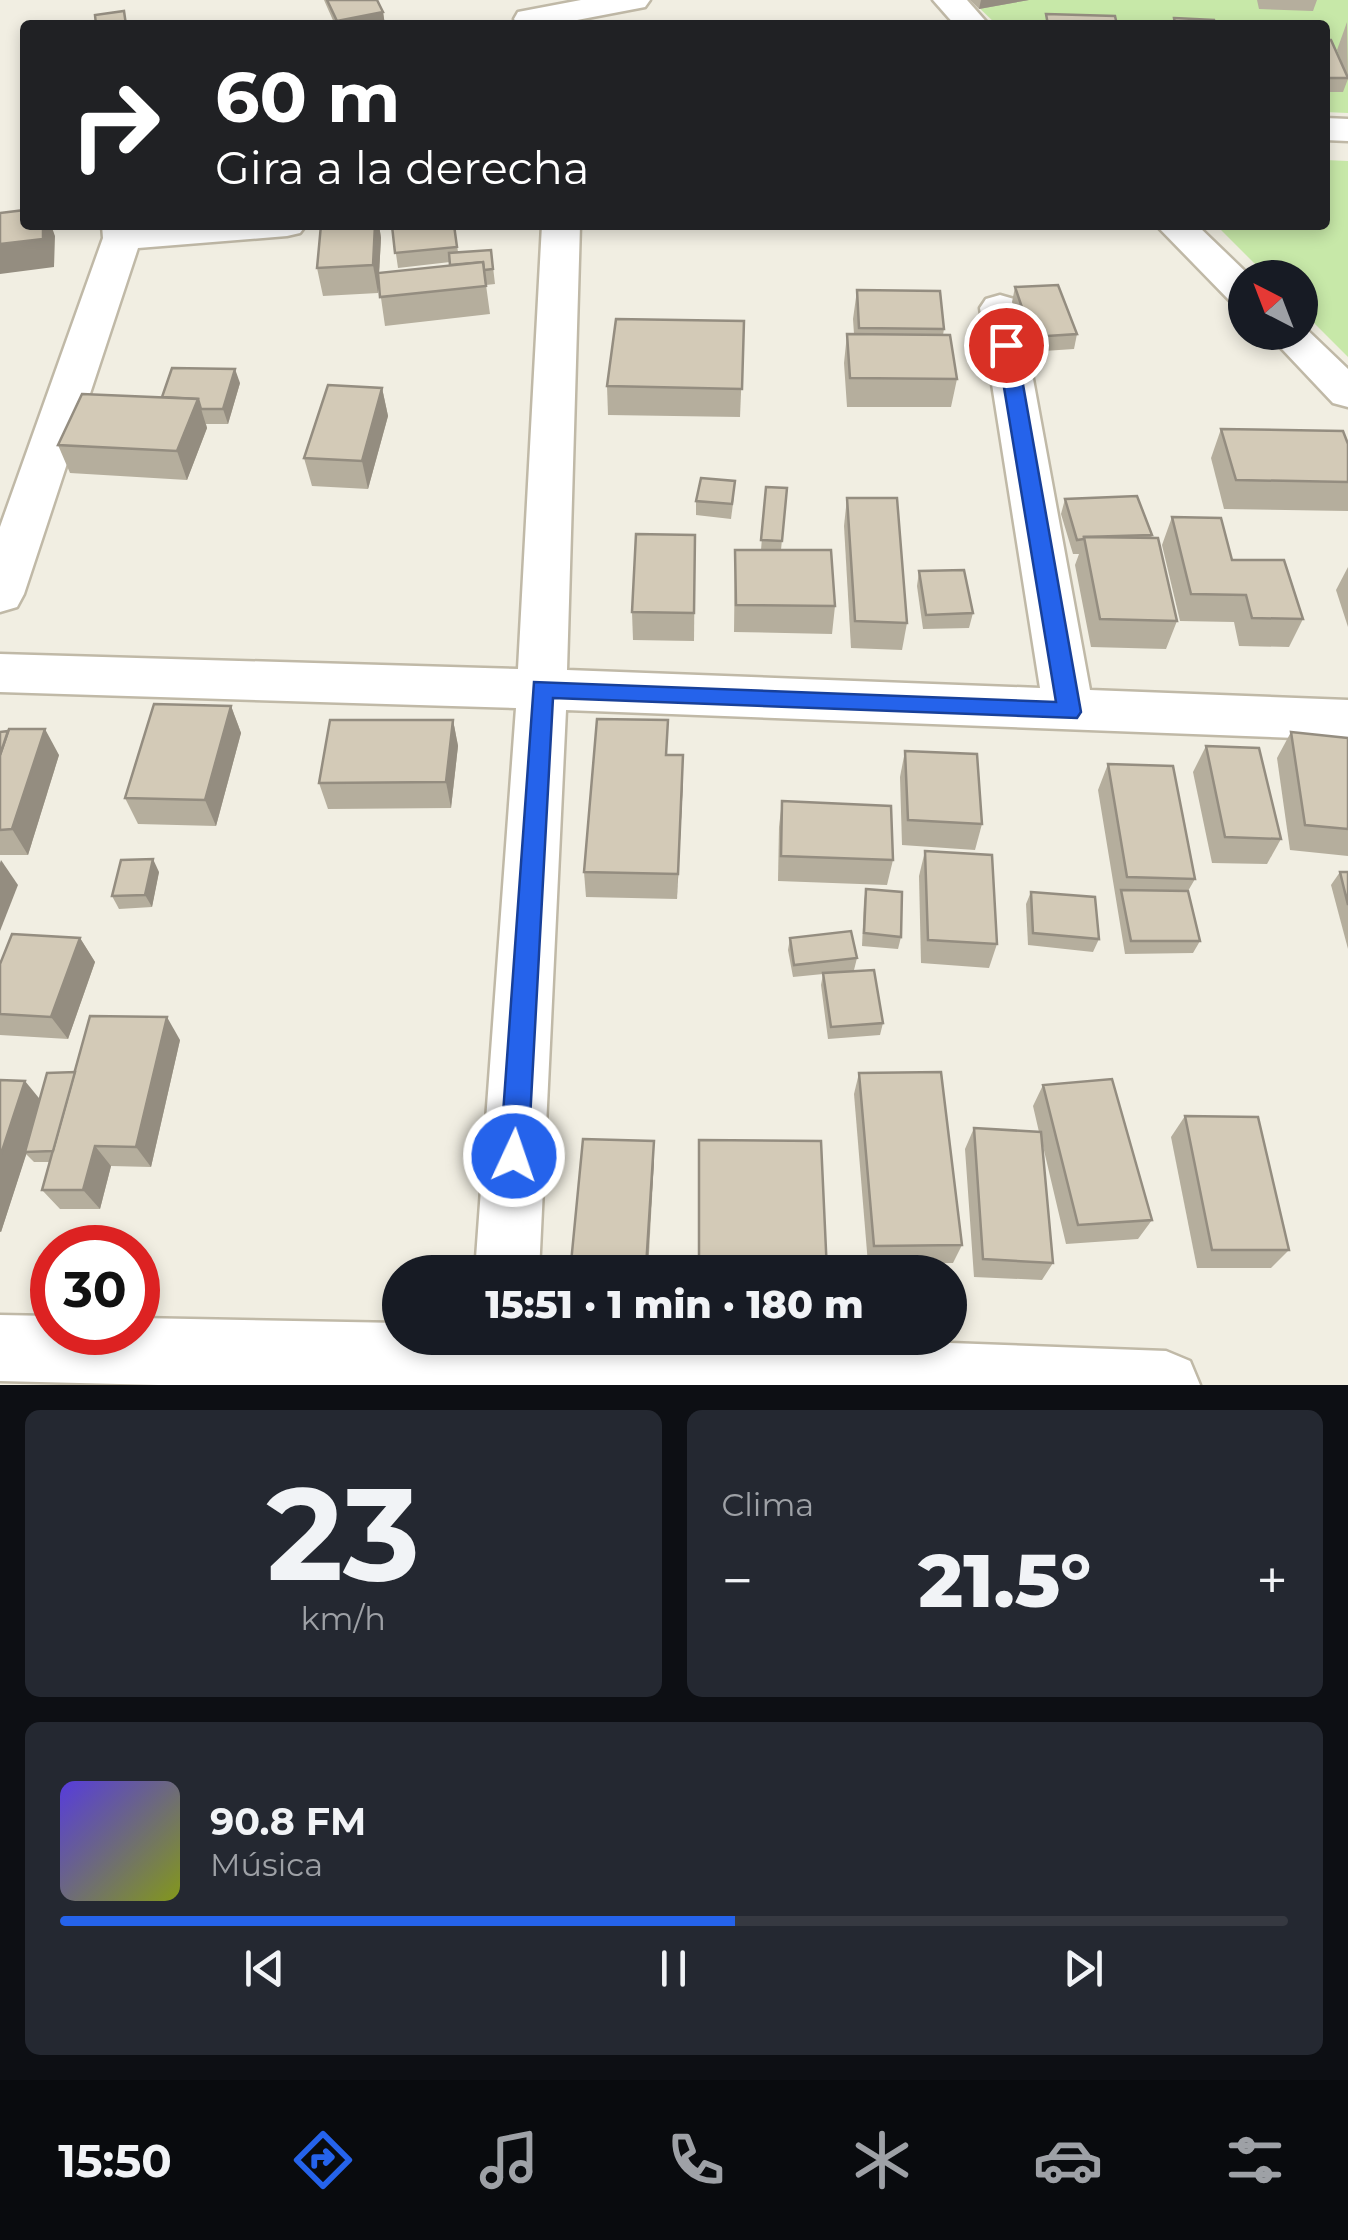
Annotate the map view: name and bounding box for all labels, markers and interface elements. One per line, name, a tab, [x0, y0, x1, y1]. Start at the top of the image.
text: 60 m	[215, 54, 400, 140]
icon: right	[50, 60, 180, 190]
text: Gira a la derecha	[215, 140, 590, 195]
north arrow	[1228, 260, 1318, 350]
map controls	[1228, 260, 1318, 350]
pin	[964, 303, 1049, 388]
icon: arrive	[979, 318, 1034, 373]
position arrow	[462, 1104, 566, 1208]
speed limit sign: 30	[30, 1225, 160, 1355]
text: 15:51 · 1 min · 180 m	[485, 1281, 864, 1328]
text: 23	[266, 1454, 420, 1613]
text: Clima	[722, 1485, 814, 1524]
text: 21.5°	[918, 1534, 1091, 1626]
text: −	[722, 1547, 753, 1614]
text: +	[1256, 1547, 1288, 1614]
text: km/h	[301, 1599, 386, 1638]
text: 90.8 FM	[210, 1798, 366, 1845]
text: Música	[210, 1845, 323, 1884]
icon: previous	[237, 1941, 292, 1996]
icon: pause	[646, 1941, 701, 1996]
icon: next	[1056, 1941, 1111, 1996]
icon: directions	[288, 2125, 358, 2195]
icon: music	[474, 2125, 544, 2195]
icon: phone	[661, 2125, 731, 2195]
icon: climate	[847, 2125, 917, 2195]
icon: car	[1033, 2125, 1103, 2195]
icon: filters	[1220, 2125, 1290, 2195]
text: 15:50	[58, 2133, 172, 2188]

